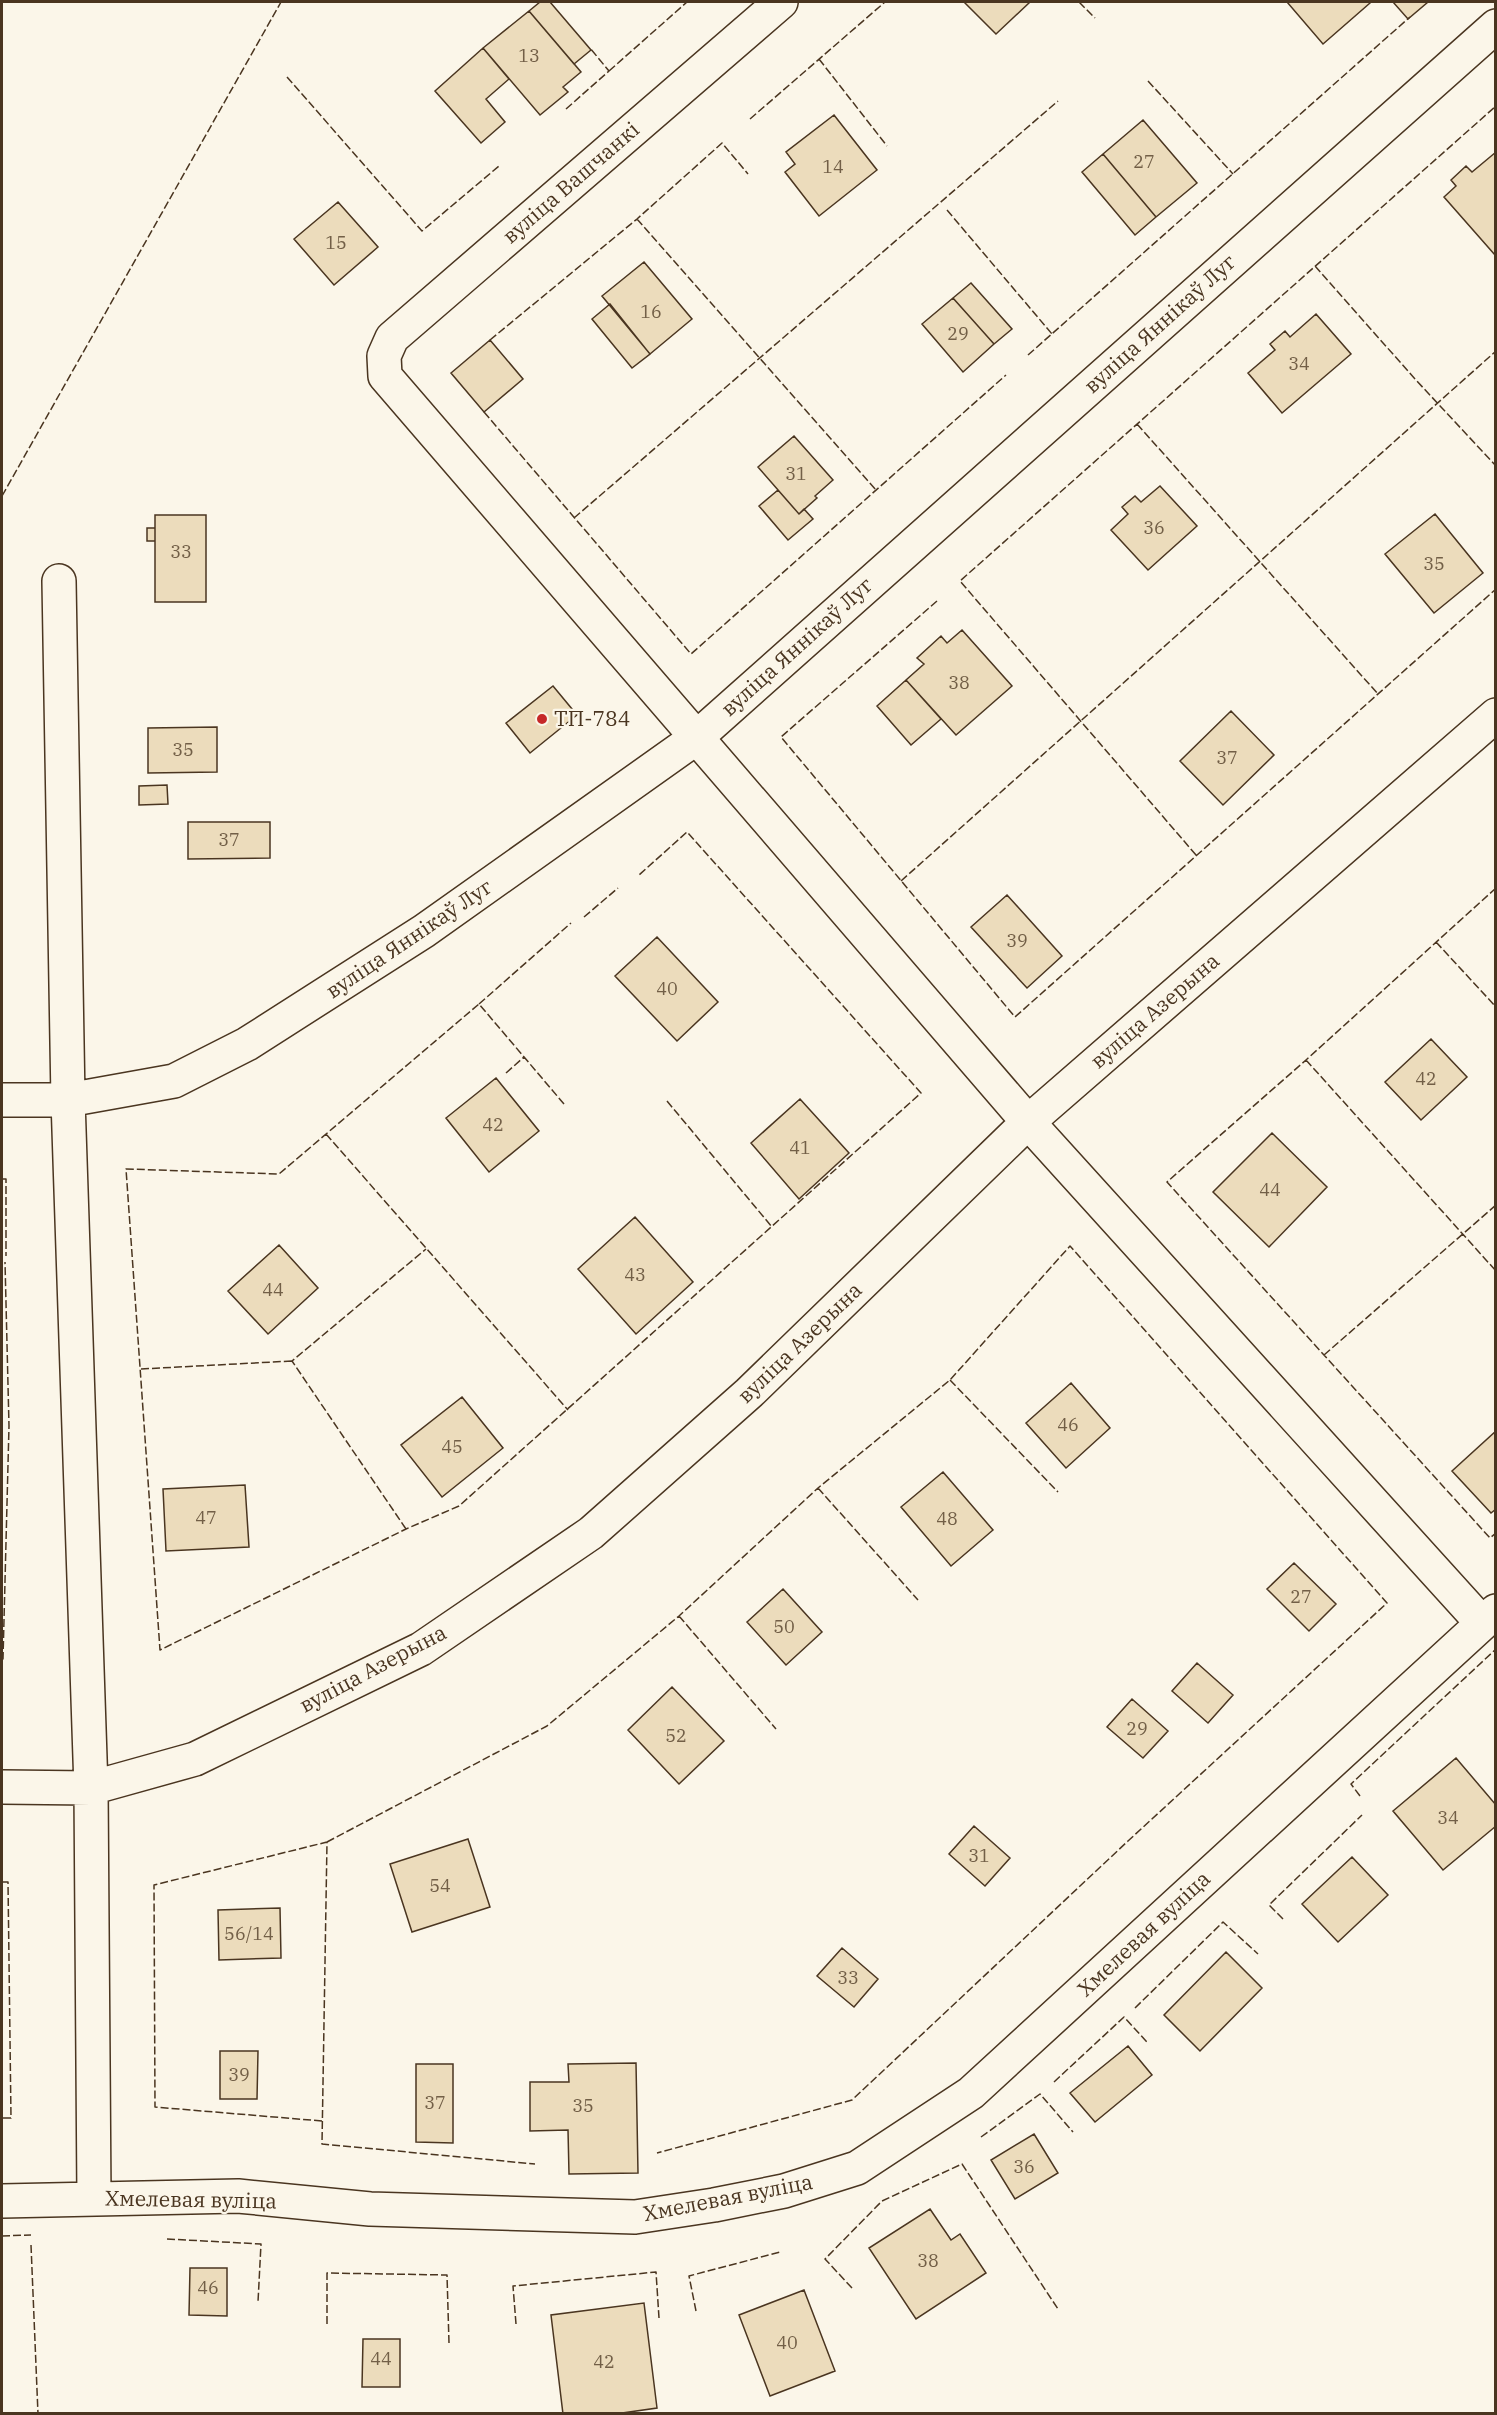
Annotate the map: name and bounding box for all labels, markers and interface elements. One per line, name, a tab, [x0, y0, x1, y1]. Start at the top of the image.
house number: 13	[518, 44, 540, 67]
street label: вуліца Вашчанкі	[496, 115, 645, 249]
house number: 27	[1133, 150, 1155, 173]
house number: 14	[822, 155, 844, 178]
house number: 15	[325, 231, 347, 254]
street label: вуліца Яннікаў Луг	[1078, 248, 1241, 399]
house number: 16	[640, 300, 662, 323]
house number: 29	[947, 322, 969, 345]
house number: 34	[1288, 352, 1310, 375]
house number: 31	[785, 462, 807, 485]
house number: 36	[1143, 516, 1165, 539]
house number: 33	[170, 540, 192, 563]
house number: 35	[1423, 552, 1445, 575]
street label: вуліца Яннікаў Луг	[715, 571, 878, 722]
house number: 38	[948, 671, 970, 694]
place label: ТП-784	[554, 704, 630, 732]
marker: ТП-784	[535, 712, 549, 726]
house number: 35	[172, 738, 194, 761]
house number: 37	[1216, 746, 1238, 769]
house number: 37	[218, 828, 240, 851]
street label: вуліца Яннікаў Луг	[320, 872, 497, 1004]
house number: 39	[1006, 929, 1028, 952]
street label: вуліца Азерына	[1084, 946, 1225, 1074]
house number: 40	[656, 977, 678, 1000]
house number: 42	[1415, 1067, 1437, 1090]
house number: 42	[482, 1113, 504, 1136]
house number: 41	[789, 1136, 811, 1159]
house number: 44	[1259, 1178, 1281, 1201]
house number: 43	[624, 1263, 646, 1286]
street label: вуліца Азерына	[731, 1276, 868, 1409]
house number: 44	[262, 1278, 284, 1301]
house number: 46	[1057, 1413, 1079, 1436]
house number: 45	[441, 1435, 463, 1458]
house number: 47	[195, 1506, 217, 1529]
house number: 48	[936, 1507, 958, 1530]
house number: 27	[1290, 1585, 1312, 1608]
house number: 50	[773, 1615, 795, 1638]
street label: вуліца Азерына	[294, 1618, 451, 1719]
house number: 29	[1126, 1717, 1148, 1740]
house number: 52	[665, 1724, 687, 1747]
house number: 34	[1437, 1806, 1459, 1829]
house number: 31	[968, 1844, 990, 1867]
street label: Хмелевая вуліца	[1071, 1864, 1216, 2002]
house number: 54	[429, 1874, 451, 1897]
house number: 56/14	[224, 1922, 274, 1945]
house number: 33	[837, 1966, 859, 1989]
house number: 39	[228, 2063, 250, 2086]
house number: 37	[424, 2091, 446, 2114]
house number: 35	[572, 2094, 594, 2117]
house number: 36	[1013, 2155, 1035, 2178]
street label: Хмелевая вуліца	[641, 2167, 815, 2227]
street label: Хмелевая вуліца	[105, 2184, 277, 2214]
house number: 38	[917, 2249, 939, 2272]
house number: 46	[197, 2276, 219, 2299]
house number: 40	[776, 2331, 798, 2354]
house number: 44	[370, 2347, 392, 2370]
house number: 42	[593, 2350, 615, 2373]

